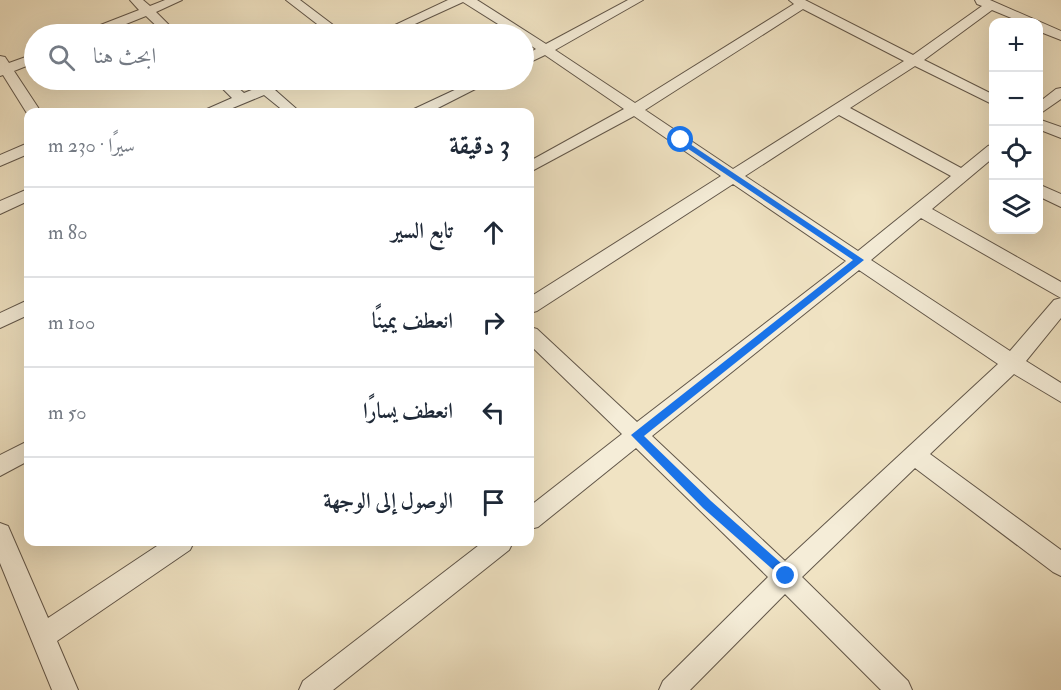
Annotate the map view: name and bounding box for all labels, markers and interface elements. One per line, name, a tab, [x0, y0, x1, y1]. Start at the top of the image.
map controls	[989, 18, 1043, 234]
button: +	[989, 18, 1043, 72]
search box	[24, 24, 534, 90]
icon: search	[45, 41, 78, 74]
text: ابحث هنا	[93, 42, 156, 70]
button: −	[989, 72, 1043, 126]
route start	[667, 126, 693, 152]
button: locate	[989, 126, 1043, 180]
text: 3 دقيقة	[449, 130, 510, 162]
text: سيرًا · 230 m	[48, 133, 135, 158]
button: layers	[989, 180, 1043, 234]
icon: ahead	[477, 216, 510, 249]
text: تابع السير	[391, 217, 453, 245]
text: 80 m	[48, 220, 87, 245]
icon: right	[477, 306, 510, 339]
text: انعطف يمينًا	[372, 307, 453, 335]
text: 100 m	[48, 310, 95, 335]
icon: left	[477, 396, 510, 429]
text: انعطف يسارًا	[363, 397, 453, 425]
text: 50 m	[48, 400, 87, 425]
icon: arrive	[477, 486, 510, 519]
text: الوصول إلى الوجهة	[323, 487, 453, 515]
route end	[772, 562, 798, 588]

